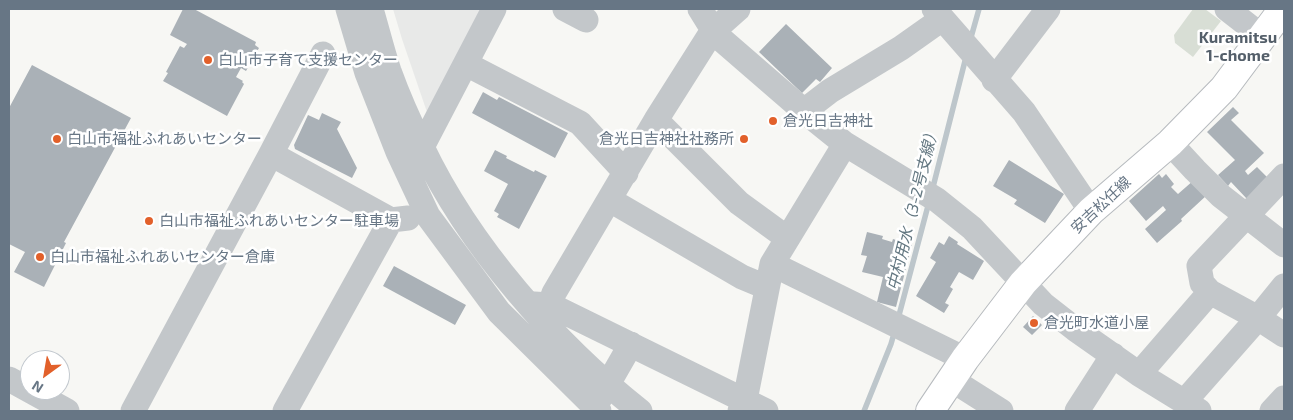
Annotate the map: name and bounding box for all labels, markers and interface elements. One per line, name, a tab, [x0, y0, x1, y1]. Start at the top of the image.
district label: Kuramitsu 1-chome	[1199, 28, 1277, 66]
place label: 白山市子育て支援センター	[218, 51, 398, 69]
marker: 白山市子育て支援センター	[202, 54, 214, 66]
place label: 倉光日吉神社	[783, 112, 873, 130]
marker: 倉光日吉神社	[767, 115, 779, 127]
water label: 中村用水（3-2号支線）	[883, 124, 943, 292]
place label: 白山市福祉ふれあいセンター	[67, 130, 262, 148]
place label: 倉光日吉神社社務所	[599, 130, 734, 148]
marker: 白山市福祉ふれあいセンター	[51, 133, 63, 145]
marker: 倉光日吉神社社務所	[738, 133, 750, 145]
street label: 安吉松任線	[1067, 173, 1135, 237]
place label: 白山市福祉ふれあいセンター駐車場	[159, 212, 399, 230]
marker: 白山市福祉ふれあいセンター駐車場	[143, 215, 155, 227]
place label: 白山市福祉ふれあいセンター倉庫	[50, 248, 275, 266]
marker: 白山市福祉ふれあいセンター倉庫	[34, 251, 46, 263]
place label: 倉光町水道小屋	[1044, 314, 1149, 332]
marker: 倉光町水道小屋	[1028, 317, 1040, 329]
north arrow	[20, 350, 70, 400]
text: N	[29, 377, 46, 397]

